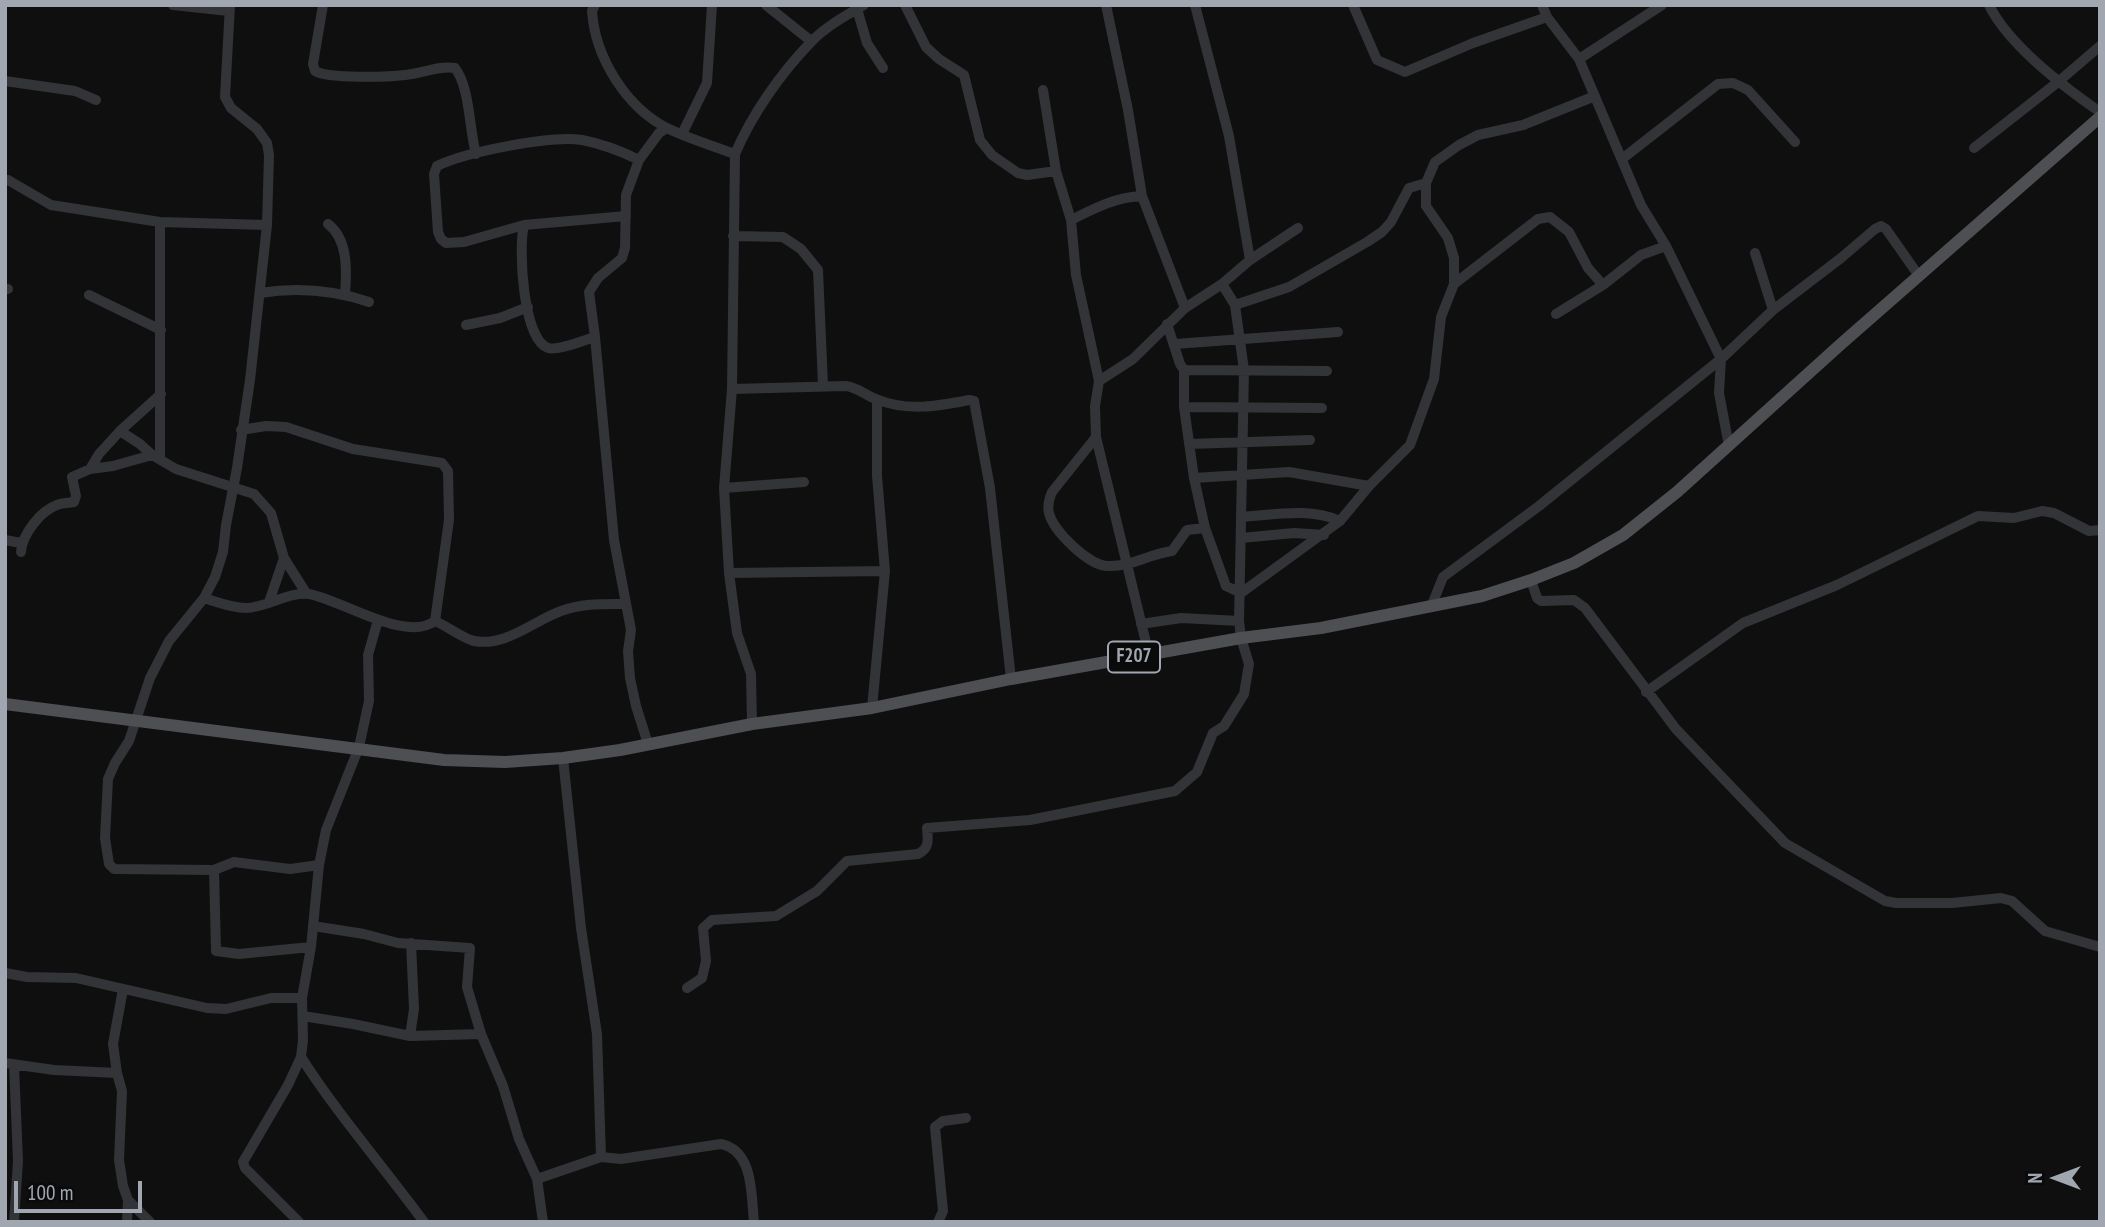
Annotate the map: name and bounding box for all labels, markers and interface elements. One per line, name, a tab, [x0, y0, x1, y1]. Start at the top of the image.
road number: F207	[1108, 642, 1160, 672]
north arrow	[2021, 1143, 2091, 1213]
scale bar	[18, 1168, 145, 1212]
text: N	[2023, 1173, 2047, 1183]
text: 100 m	[27, 1179, 73, 1206]

